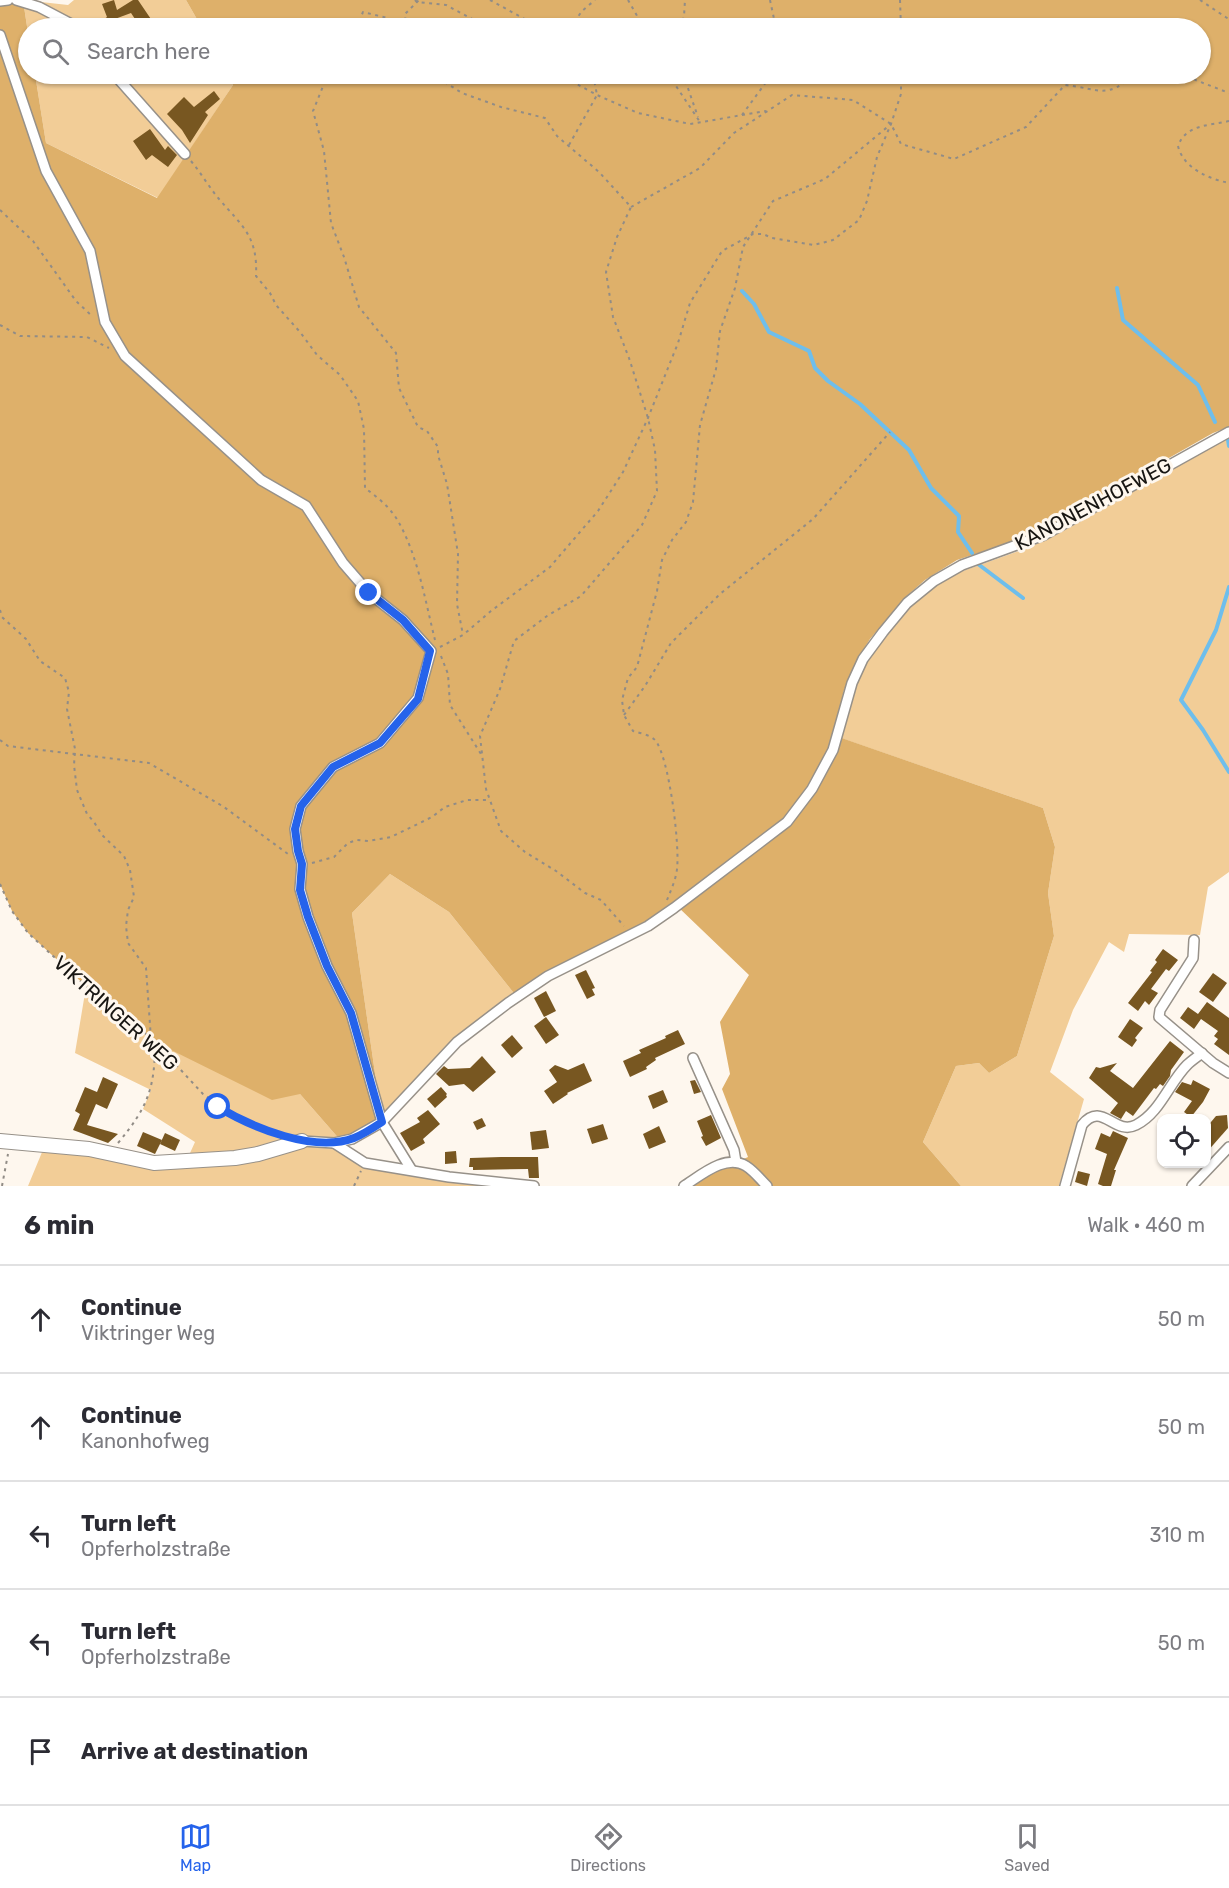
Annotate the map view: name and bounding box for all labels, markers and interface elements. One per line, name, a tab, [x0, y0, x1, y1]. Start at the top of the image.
search box	[18, 18, 1211, 84]
icon: search	[39, 35, 72, 68]
text: Search here	[87, 38, 210, 65]
street label: KANONENHOFWEG	[1011, 453, 1175, 555]
route end	[355, 579, 381, 605]
street label: VIKTRINGER WEG	[49, 951, 183, 1075]
route start	[204, 1093, 230, 1119]
map controls	[1157, 1114, 1211, 1168]
button: locate	[1157, 1114, 1211, 1168]
text: 6 min	[24, 1210, 94, 1241]
text: Walk · 460 m	[1087, 1213, 1205, 1237]
text: Continue	[81, 1294, 182, 1321]
icon: ahead	[24, 1303, 57, 1336]
text: 50 m	[1158, 1307, 1205, 1331]
text: Viktringer Weg	[81, 1321, 215, 1345]
text: Continue	[81, 1402, 182, 1429]
icon: ahead	[24, 1411, 57, 1444]
text: 50 m	[1158, 1415, 1205, 1439]
text: Kanonhofweg	[81, 1429, 210, 1453]
text: Turn left	[81, 1510, 176, 1537]
icon: left	[24, 1519, 57, 1552]
text: 310 m	[1149, 1523, 1205, 1547]
text: Opferholzstraße	[81, 1537, 231, 1561]
text: Turn left	[81, 1618, 176, 1645]
icon: left	[24, 1627, 57, 1660]
text: 50 m	[1158, 1631, 1205, 1655]
text: Opferholzstraße	[81, 1645, 231, 1669]
icon: arrive	[24, 1735, 57, 1768]
text: Arrive at destination	[81, 1738, 308, 1765]
tab: Map	[179, 1820, 212, 1875]
tab: Directions	[570, 1820, 646, 1875]
tab: Saved	[1004, 1820, 1050, 1875]

